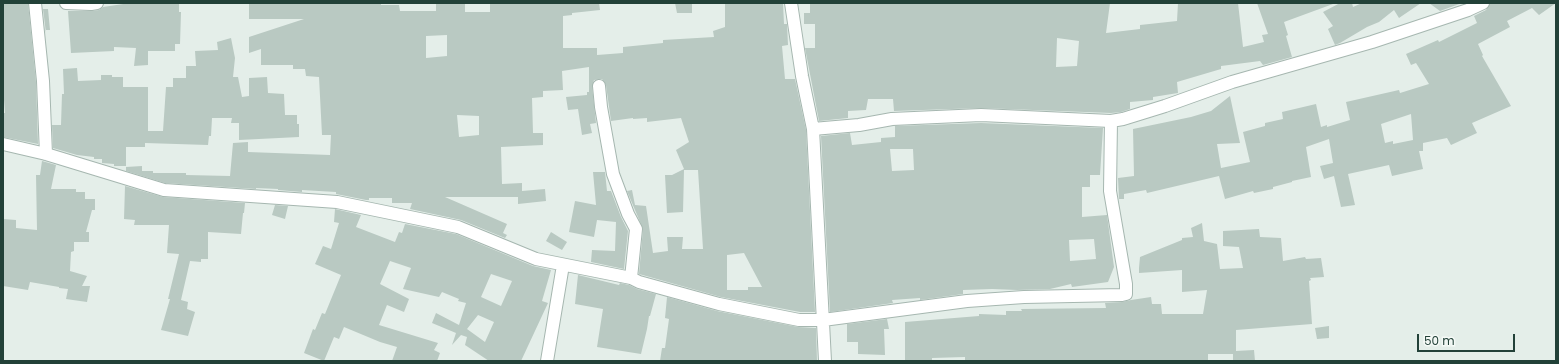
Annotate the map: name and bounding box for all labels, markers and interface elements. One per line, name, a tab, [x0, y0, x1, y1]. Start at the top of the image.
scale bar	[1419, 326, 1517, 352]
text: 50 m	[1424, 332, 1455, 349]

